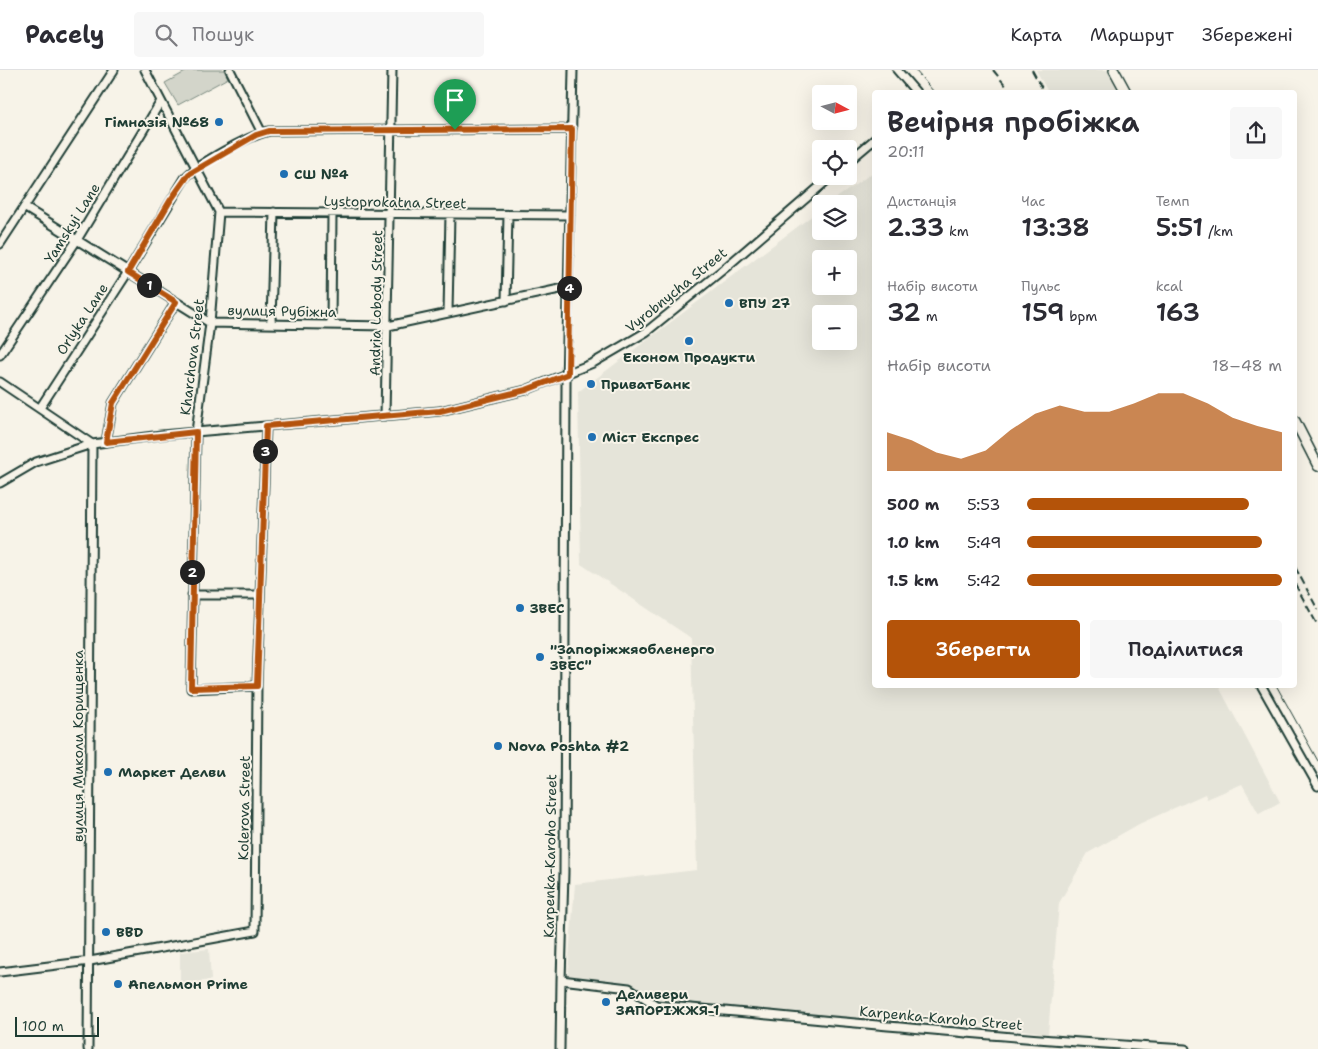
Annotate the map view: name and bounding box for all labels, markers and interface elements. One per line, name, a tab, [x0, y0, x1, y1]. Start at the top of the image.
search box	[134, 12, 484, 57]
text: Pacely	[25, 19, 104, 51]
icon: search	[152, 21, 180, 49]
text: Пошук	[192, 22, 254, 47]
text: Карта	[1010, 23, 1062, 47]
text: Маршрут	[1090, 23, 1174, 47]
text: Збережені	[1202, 23, 1293, 47]
pin	[434, 79, 476, 130]
north arrow	[812, 85, 858, 130]
map controls	[812, 85, 857, 350]
icon: arrive	[441, 86, 469, 114]
text: Вечірня пробіжка	[887, 103, 1140, 141]
button: share	[1230, 107, 1282, 159]
place label: Гімназія №68	[105, 113, 209, 131]
marker: Гімназія №68	[213, 116, 225, 128]
button: locate	[812, 140, 857, 185]
text: 20:11	[887, 141, 925, 162]
place label: СШ №4	[294, 165, 349, 183]
marker: СШ №4	[278, 168, 290, 180]
street label: Yamskyi Lane	[40, 179, 104, 266]
street label: Lystoprokatna Street	[323, 192, 467, 212]
text: Дистанція	[887, 192, 957, 210]
text: Час	[1021, 192, 1045, 210]
text: Темп	[1156, 192, 1190, 210]
button: layers	[812, 195, 857, 240]
text: 2.33	[887, 210, 944, 244]
text: 13:38	[1021, 210, 1090, 244]
text: 5:51	[1156, 210, 1203, 244]
text: km	[944, 222, 969, 240]
text: /km	[1203, 222, 1233, 240]
street label: Andria Lobody Street	[366, 230, 386, 376]
street label: Vyrobnycha Street	[622, 244, 730, 336]
button: +	[812, 250, 857, 295]
pin: 1	[136, 272, 162, 298]
text: 1	[146, 276, 153, 294]
pin: 4	[556, 276, 582, 300]
text: Набір висоти	[887, 277, 978, 295]
text: Пульс	[1021, 277, 1061, 295]
text: kcal	[1156, 277, 1183, 295]
text: 4	[565, 279, 574, 297]
street label: Orlyka Lane	[52, 280, 112, 358]
place label: ВПУ 27	[739, 294, 790, 312]
text: 32	[887, 295, 921, 329]
text: 159	[1021, 295, 1064, 329]
text: 163	[1156, 295, 1200, 329]
marker: ВПУ 27	[723, 297, 735, 309]
street label: Kharchova Street	[176, 298, 208, 416]
street label: вулиця Рубіжна	[227, 301, 337, 321]
button: −	[812, 305, 857, 350]
text: m	[921, 307, 938, 325]
text: bpm	[1064, 307, 1097, 325]
marker: Економ Продукти	[683, 335, 695, 347]
place label: Економ Продукти	[623, 348, 755, 366]
text: Набір висоти	[887, 355, 991, 376]
text: 18–48 m	[1212, 355, 1282, 376]
place label: ПриватБанк	[601, 375, 690, 393]
marker: ПриватБанк	[585, 378, 597, 390]
place label: Мiст Експрес	[602, 428, 699, 446]
marker: Мiст Експрес	[586, 431, 598, 443]
pin: 3	[252, 438, 278, 464]
text: 3	[261, 442, 270, 460]
text: 500 m	[887, 494, 939, 515]
text: 5:53	[967, 494, 1001, 515]
text: 1.0 km	[887, 532, 939, 553]
text: 5:49	[967, 532, 1001, 553]
pin: 2	[180, 560, 204, 584]
text: 2	[188, 563, 197, 581]
text: 1.5 km	[887, 570, 939, 591]
text: 5:42	[967, 570, 1001, 591]
place label: ЗВЕС	[530, 599, 565, 617]
marker: ЗВЕС	[514, 602, 526, 614]
button: Зберегти	[887, 620, 1080, 678]
button: Поділитися	[1090, 620, 1282, 678]
place label: "Запоріжжяобленерго ЗВЕС"	[550, 640, 715, 674]
street label: вулиця Миколи Корищенка	[69, 650, 87, 842]
marker: "Запоріжжяобленерго ЗВЕС"	[534, 651, 546, 663]
place label: Nova Poshta #2	[508, 737, 629, 755]
marker: Nova Poshta #2	[492, 740, 504, 752]
street label: Kolerova Street	[234, 756, 254, 860]
place label: Маркет Делви	[118, 763, 226, 781]
marker: Маркет Делви	[102, 766, 114, 778]
street label: Karpenka-Karoho Street	[540, 774, 560, 938]
place label: BBD	[116, 923, 144, 941]
marker: BBD	[100, 926, 112, 938]
place label: Апельмон Prime	[128, 975, 248, 993]
marker: Апельмон Prime	[112, 978, 124, 990]
place label: Деливери ЗАПОРІЖЖЯ-1	[616, 985, 719, 1019]
marker: Деливери ЗАПОРІЖЖЯ-1	[600, 996, 612, 1008]
street label: Karpenka-Karoho Street	[859, 1002, 1023, 1034]
scale bar	[15, 1014, 99, 1037]
text: 100 m	[22, 1017, 64, 1035]

